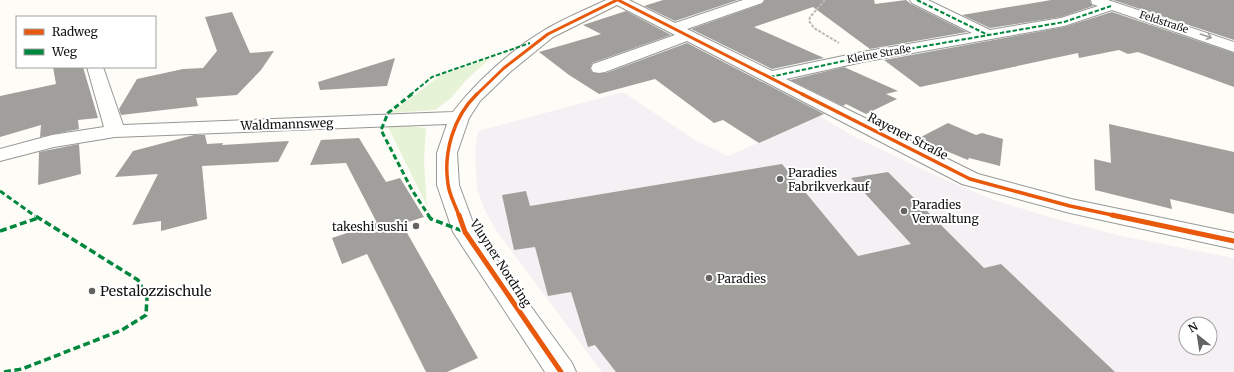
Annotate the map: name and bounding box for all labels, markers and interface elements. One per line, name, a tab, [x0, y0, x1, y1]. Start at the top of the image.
street label: Feldstraße	[1138, 8, 1190, 36]
legend	[16, 16, 156, 68]
text: Radweg	[52, 24, 98, 39]
one-way arrow	[1200, 33, 1212, 41]
street label: Kleine Straße	[846, 42, 912, 66]
text: Weg	[51, 44, 78, 59]
street label: Rayener Straße	[865, 109, 951, 163]
street label: Waldmannsweg	[239, 115, 334, 133]
place label: Paradies Fabrikverkauf	[788, 165, 870, 194]
marker: Paradies Fabrikverkauf	[775, 174, 785, 184]
place label: Paradies Verwaltung	[911, 197, 979, 226]
marker: Paradies Verwaltung	[899, 206, 909, 216]
street label: Vluyner Nordring	[467, 216, 535, 310]
place label: takeshi sushi	[332, 219, 408, 234]
marker: takeshi sushi	[411, 221, 421, 231]
place label: Paradies	[717, 271, 766, 286]
marker: Paradies	[704, 273, 714, 283]
place label: Pestalozzischule	[100, 282, 211, 300]
marker: Pestalozzischule	[87, 286, 97, 296]
north arrow	[1178, 316, 1218, 356]
text: N	[1186, 319, 1201, 336]

